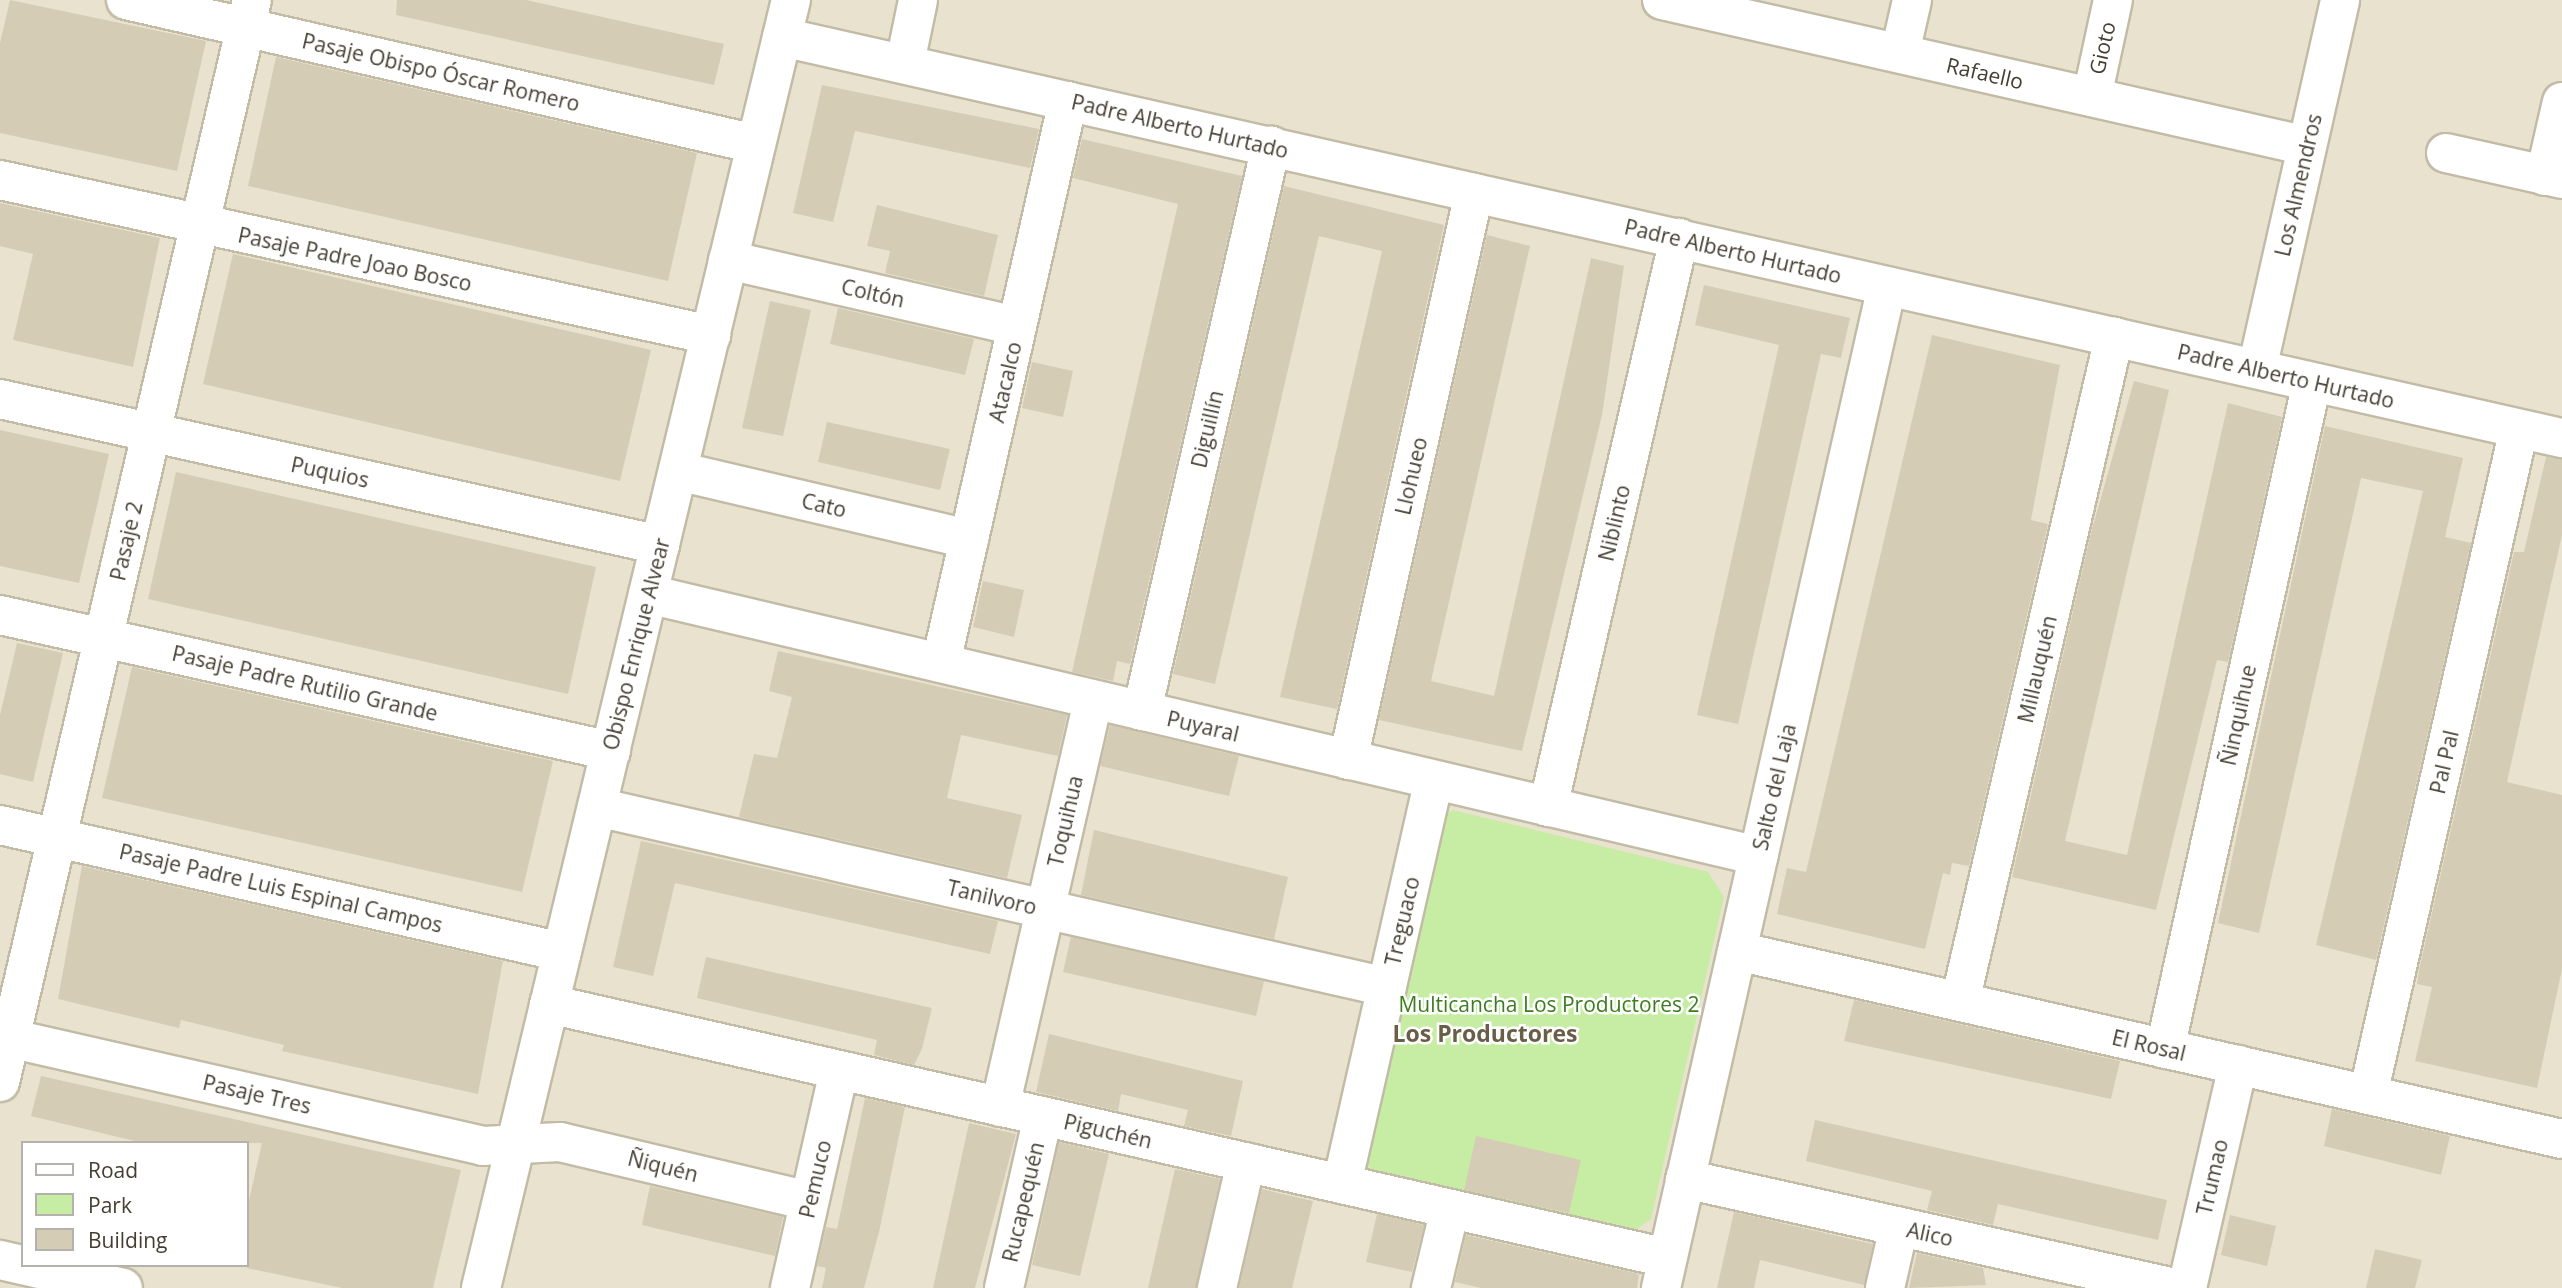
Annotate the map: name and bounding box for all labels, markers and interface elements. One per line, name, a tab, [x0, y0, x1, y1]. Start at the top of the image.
street label: Gioto	[2084, 19, 2120, 77]
street label: Pasaje Obispo Óscar Romero	[300, 28, 582, 116]
street label: Rafaello	[1944, 52, 2026, 94]
street label: Padre Alberto Hurtado	[1069, 89, 1291, 163]
street label: Los Almendros	[2269, 111, 2327, 259]
street label: Padre Alberto Hurtado	[1622, 214, 1844, 288]
street label: Pasaje Padre Joao Bosco	[236, 222, 474, 296]
street label: Coltón	[839, 274, 907, 312]
street label: Atacalco	[983, 339, 1027, 425]
street label: Padre Alberto Hurtado	[2175, 339, 2397, 413]
street label: Diguillín	[1186, 388, 1228, 470]
street label: Llohueo	[1390, 435, 1432, 517]
street label: Puquios	[289, 451, 371, 493]
street label: Niblinto	[1593, 482, 1635, 564]
street label: Cato	[799, 488, 849, 522]
street label: Pasaje 2	[105, 499, 147, 583]
street label: Obispo Enrique Alvear	[597, 535, 675, 753]
street label: Millauquén	[2012, 613, 2062, 725]
street label: Pasaje Padre Rutilio Grande	[170, 640, 440, 726]
street label: Ñinquihue	[2215, 662, 2261, 768]
street label: Puyaral	[1164, 705, 1242, 747]
street label: Salto del Laja	[1747, 721, 1801, 853]
street label: Pal Pal	[2424, 728, 2464, 796]
street label: Toquihua	[1042, 773, 1088, 869]
street label: Pasaje Padre Luis Espinal Campos	[117, 838, 445, 938]
street label: Tanilvoro	[945, 874, 1039, 920]
street label: Treguaco	[1380, 874, 1424, 968]
park label: Multicancha Los Productores 2	[1398, 991, 1700, 1017]
district label: Los Productores	[1393, 1019, 1577, 1047]
street label: El Rosal	[2110, 1024, 2188, 1066]
street label: Pasaje Tres	[200, 1069, 314, 1119]
street label: Piguchén	[1061, 1109, 1155, 1153]
street label: Pemuco	[794, 1137, 836, 1221]
street label: Trumao	[2191, 1137, 2233, 1217]
street label: Rucapequén	[997, 1139, 1049, 1265]
legend	[21, 1141, 248, 1267]
street label: Ñiquén	[625, 1145, 701, 1187]
text: Road	[88, 1156, 138, 1184]
text: Park	[88, 1191, 132, 1219]
street label: Alico	[1905, 1217, 1955, 1251]
text: Building	[88, 1226, 167, 1254]

